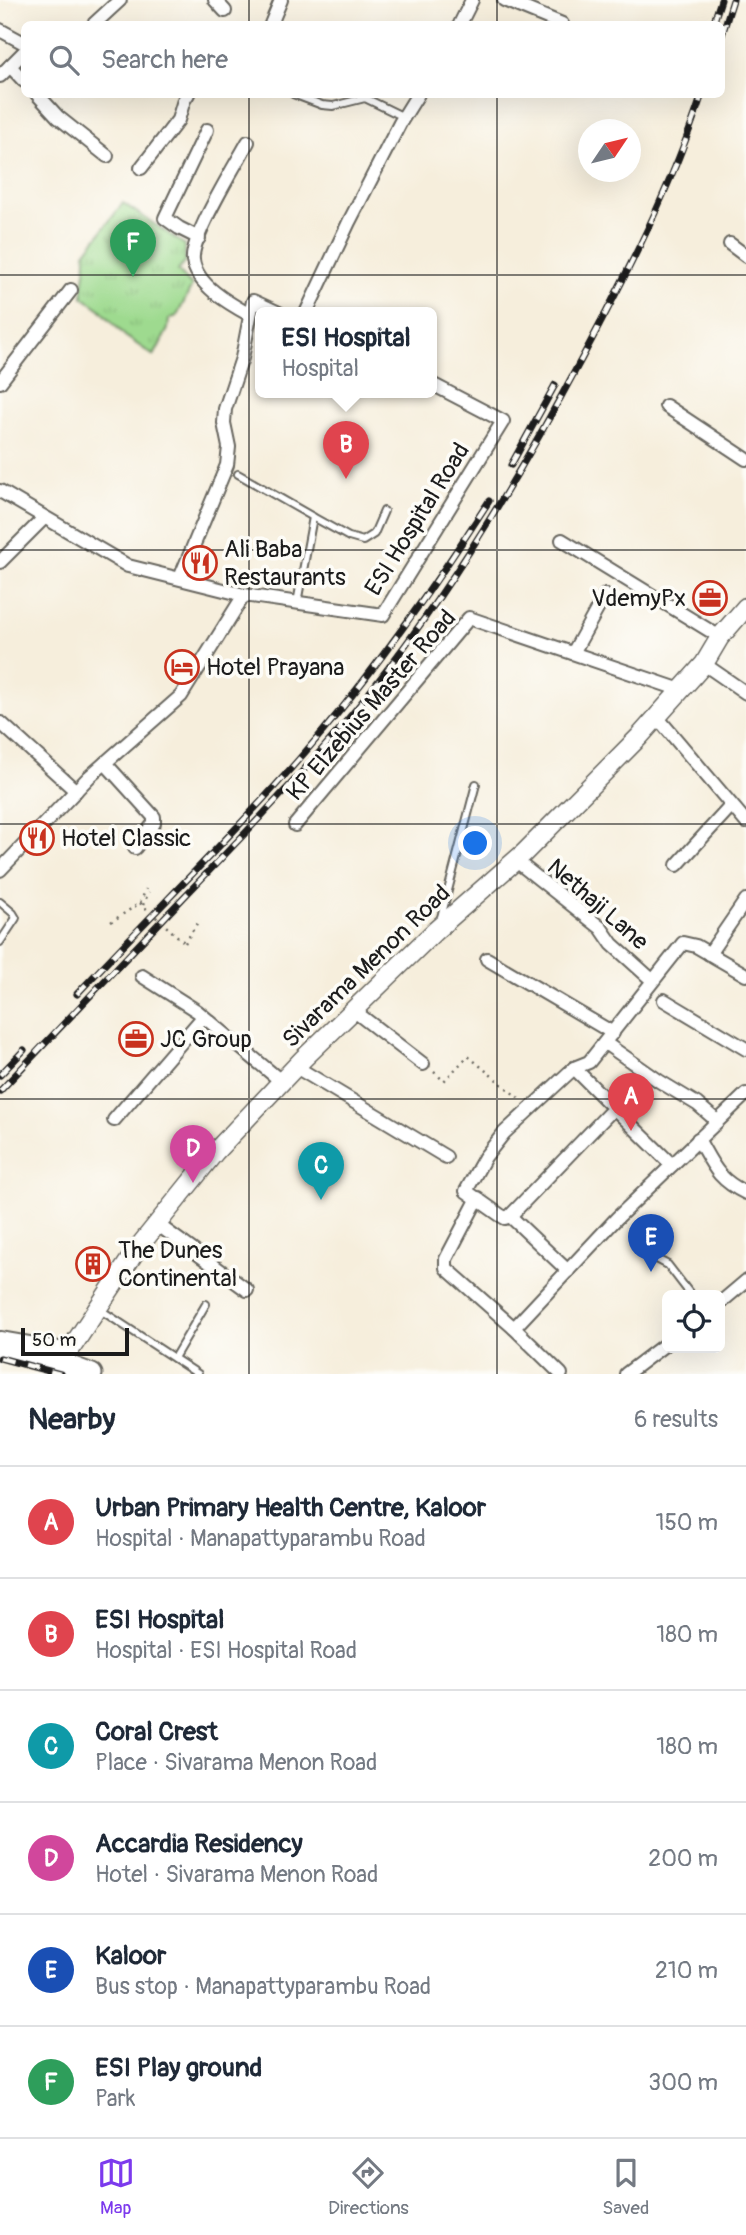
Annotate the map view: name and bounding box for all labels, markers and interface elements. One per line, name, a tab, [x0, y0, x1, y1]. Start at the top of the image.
search box	[21, 21, 725, 98]
icon: search	[45, 41, 83, 79]
text: Search here	[101, 44, 228, 76]
north arrow	[578, 119, 641, 182]
pin: F	[110, 219, 156, 277]
popup	[255, 307, 437, 398]
text: ESI Hospital	[281, 322, 411, 354]
text: Hospital	[281, 354, 359, 383]
pin: B	[323, 421, 369, 479]
street label: ESI Hospital Road	[359, 438, 476, 601]
place label: Ali Baba Restaurants	[224, 535, 346, 592]
restaurant icon: Ali Baba Restaurants	[181, 544, 219, 582]
office icon: VdemyPx	[691, 579, 729, 617]
place label: VdemyPx	[591, 584, 686, 613]
street label: KP Elzebius Master Road	[281, 604, 462, 807]
hotel icon: Hotel Prayana	[163, 648, 201, 686]
place label: Hotel Prayana	[206, 653, 344, 682]
restaurant icon: Hotel Classic	[18, 819, 56, 857]
place label: Hotel Classic	[61, 824, 191, 853]
your location	[458, 826, 492, 860]
street label: Nethaji Lane	[541, 853, 654, 956]
street label: Sivarama Menon Road	[276, 879, 456, 1054]
office icon: JC Group	[117, 1020, 155, 1058]
place label: JC Group	[160, 1025, 252, 1054]
pin: A	[608, 1073, 654, 1131]
pin: D	[170, 1125, 216, 1183]
pin: C	[298, 1142, 344, 1200]
pin: E	[628, 1214, 674, 1272]
place label: The Dunes Continental	[118, 1236, 237, 1293]
building icon: The Dunes Continental	[74, 1245, 112, 1283]
map controls	[662, 1290, 725, 1353]
button: locate	[662, 1290, 725, 1353]
scale bar	[21, 1325, 130, 1357]
text: 50 m	[32, 1328, 76, 1352]
text: Nearby	[28, 1401, 115, 1438]
text: 6 results	[634, 1405, 718, 1434]
text: Urban Primary Health Centre, Kaloor	[95, 1492, 486, 1524]
text: A	[44, 1508, 58, 1537]
text: 150 m	[655, 1508, 718, 1537]
text: Hospital · Manapattyparambu Road	[95, 1524, 426, 1553]
text: ESI Hospital	[95, 1604, 224, 1636]
text: B	[44, 1620, 58, 1649]
text: 180 m	[656, 1620, 718, 1649]
text: Hospital · ESI Hospital Road	[95, 1636, 357, 1665]
text: Coral Crest	[95, 1716, 218, 1748]
text: C	[44, 1732, 58, 1761]
text: 180 m	[656, 1732, 718, 1761]
text: Place · Sivarama Menon Road	[95, 1748, 377, 1777]
text: Accardia Residency	[95, 1828, 303, 1860]
text: D	[44, 1844, 58, 1873]
text: 200 m	[648, 1844, 718, 1873]
text: Hotel · Sivarama Menon Road	[95, 1860, 378, 1889]
text: Kaloor	[95, 1940, 166, 1972]
text: E	[45, 1956, 57, 1985]
text: 210 m	[655, 1956, 718, 1985]
text: Bus stop · Manapattyparambu Road	[95, 1972, 431, 2001]
text: ESI Play ground	[95, 2052, 262, 2084]
text: F	[44, 2068, 58, 2097]
text: 300 m	[648, 2068, 718, 2097]
text: Park	[95, 2084, 135, 2113]
tab: Map	[97, 2154, 135, 2220]
tab: Directions	[328, 2154, 409, 2220]
tab: Saved	[602, 2154, 649, 2220]

